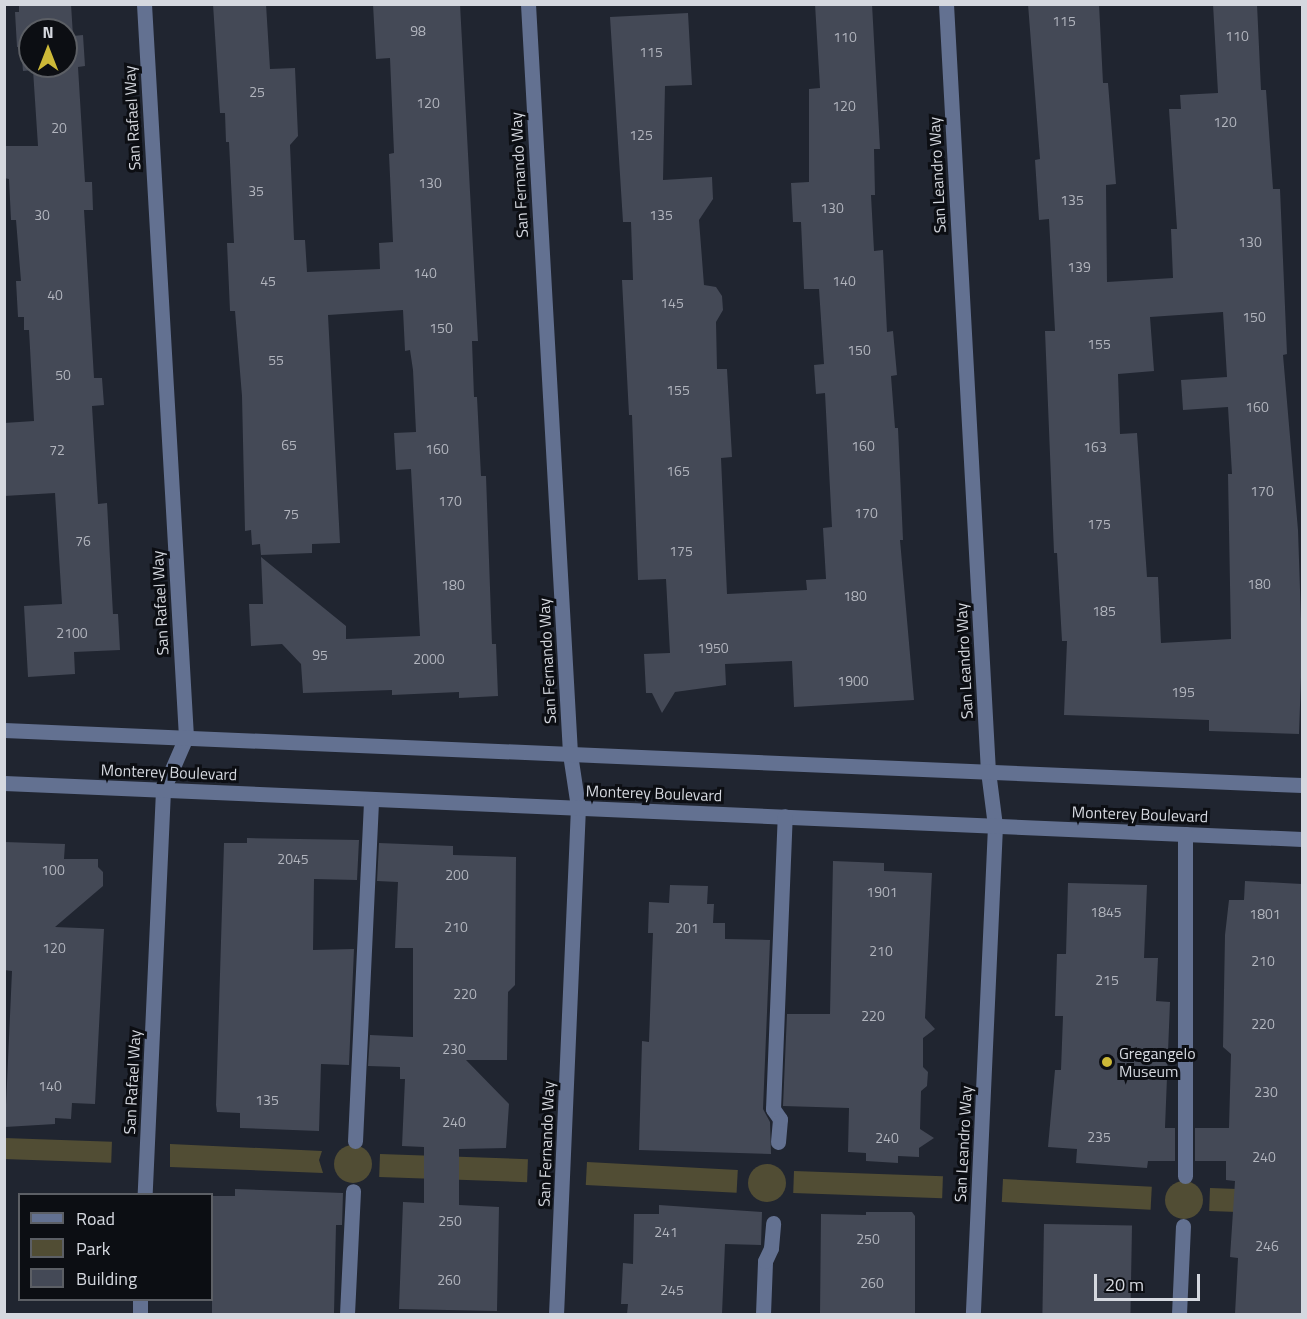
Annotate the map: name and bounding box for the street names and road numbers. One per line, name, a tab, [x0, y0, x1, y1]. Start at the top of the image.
street label: San Rafael Way	[120, 65, 144, 171]
street label: San Fernando Way	[506, 112, 532, 238]
street label: San Leandro Way	[924, 116, 950, 234]
street label: San Rafael Way	[148, 550, 172, 656]
street label: San Fernando Way	[534, 598, 560, 724]
street label: San Leandro Way	[951, 602, 977, 720]
street label: Monterey Boulevard	[100, 760, 238, 784]
street label: Monterey Boulevard	[585, 781, 723, 805]
street label: Monterey Boulevard	[1071, 802, 1209, 826]
street label: San Rafael Way	[120, 1029, 144, 1135]
street label: San Fernando Way	[534, 1081, 558, 1207]
street label: San Leandro Way	[950, 1085, 976, 1203]

